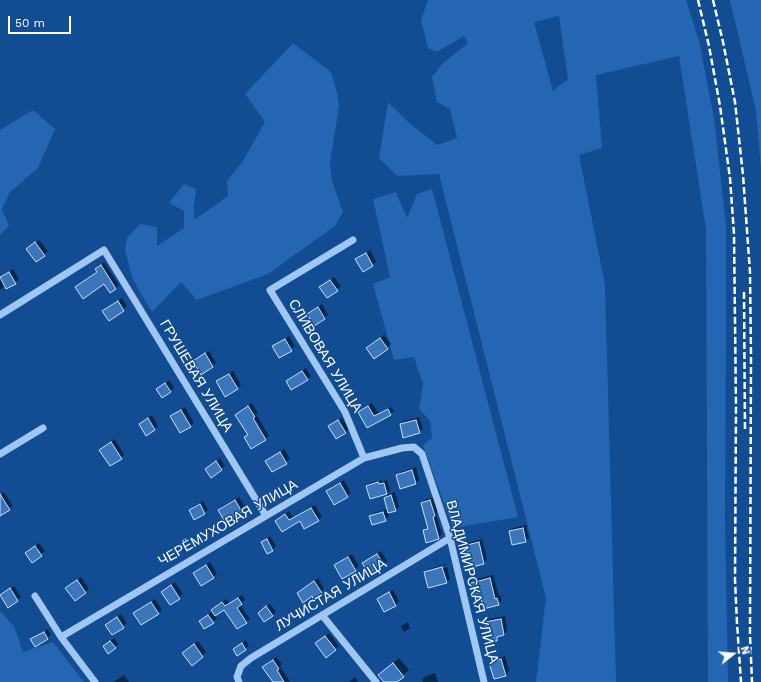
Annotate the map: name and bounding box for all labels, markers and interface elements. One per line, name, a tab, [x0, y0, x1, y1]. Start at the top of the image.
scale bar	[10, 8, 73, 34]
text: 50 m	[15, 16, 45, 30]
street label: СЛИВОВАЯ УЛИЦА	[285, 296, 365, 416]
street label: ГРУШЕВАЯ УЛИЦА	[156, 317, 236, 435]
street label: ЧЕРЁМУХОВАЯ УЛИЦА	[155, 476, 301, 570]
street label: ВЛАДИМИРСКАЯ УЛИЦА	[442, 498, 502, 666]
street label: ЛУЧИСТАЯ УЛИЦА	[272, 555, 390, 635]
north arrow	[713, 634, 753, 674]
text: N	[738, 645, 752, 656]

